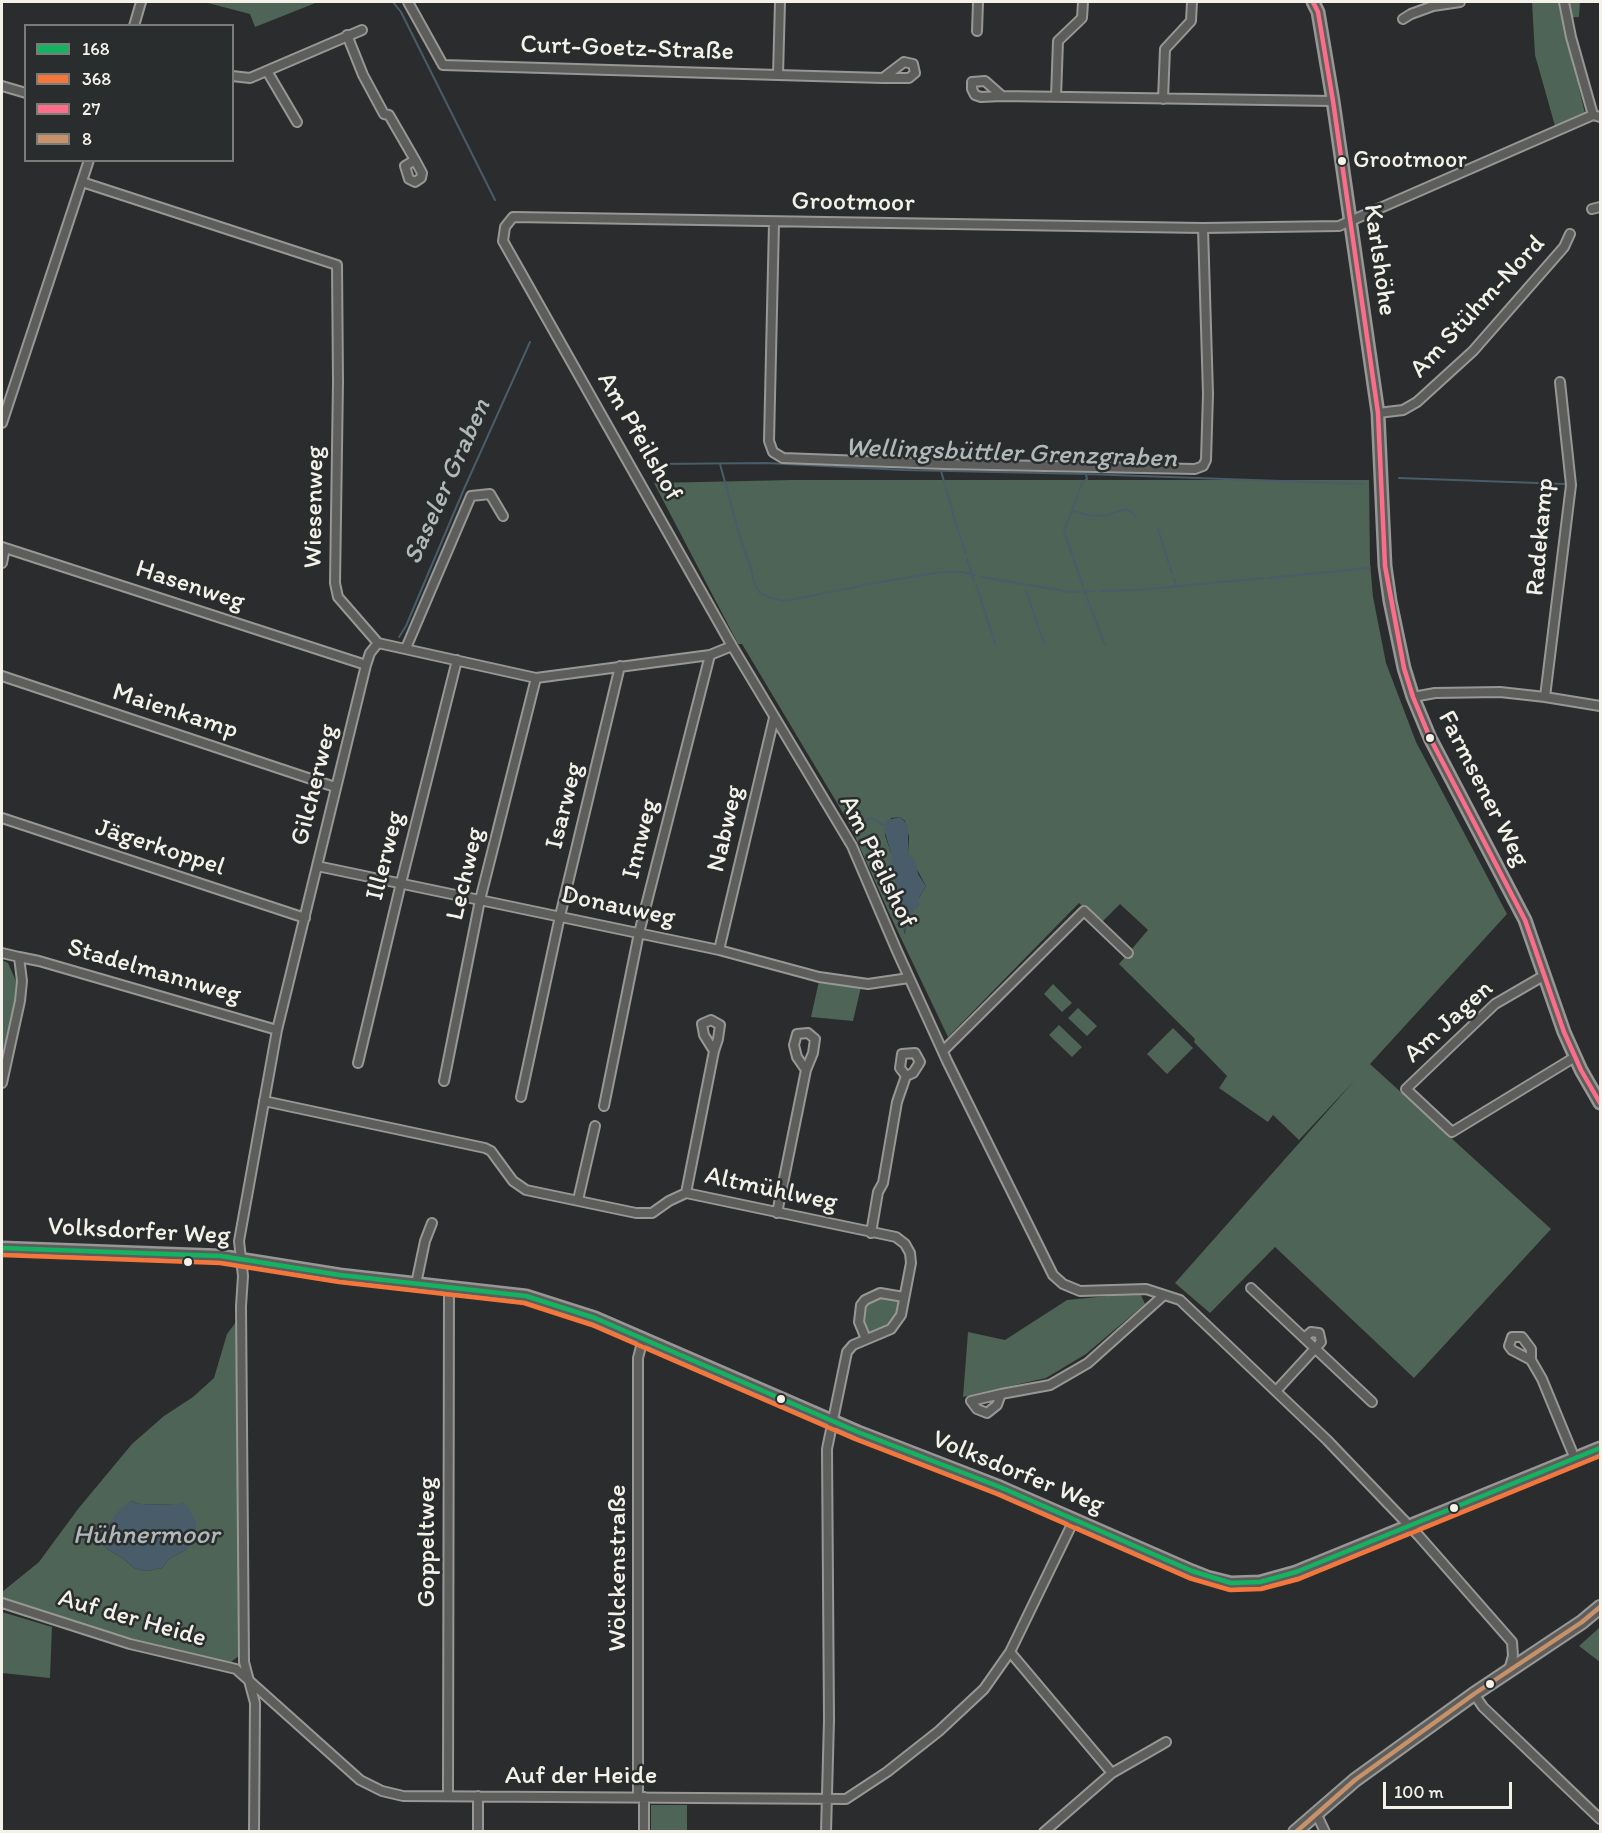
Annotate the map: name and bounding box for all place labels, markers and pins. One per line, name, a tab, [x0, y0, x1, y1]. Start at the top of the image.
place label: Grootmoor	[1353, 147, 1467, 175]
marker: Grootmoor	[1336, 155, 1348, 167]
unlabelled marker	[1424, 732, 1436, 744]
unlabelled marker	[182, 1256, 194, 1268]
unlabelled marker	[775, 1393, 787, 1405]
unlabelled marker	[1448, 1502, 1460, 1514]
unlabelled marker	[1484, 1678, 1496, 1690]

